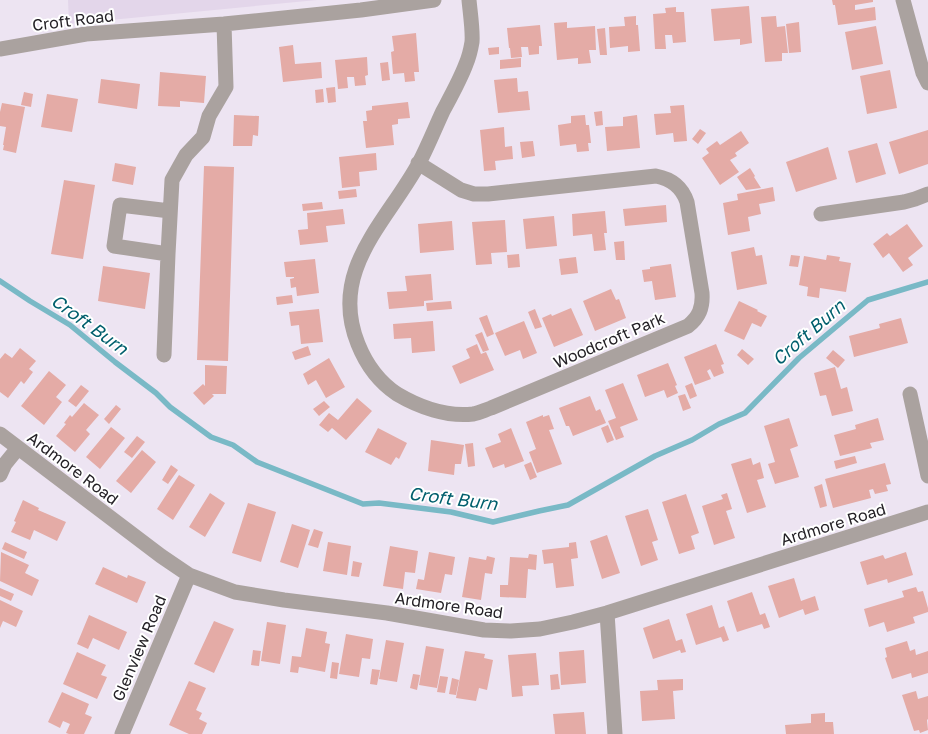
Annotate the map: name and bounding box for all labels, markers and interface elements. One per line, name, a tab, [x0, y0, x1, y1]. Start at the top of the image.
street label: Croft Road	[31, 5, 115, 35]
water label: Croft Burn	[47, 289, 133, 360]
water label: Croft Burn	[767, 294, 850, 370]
street label: Woodcroft Park	[550, 308, 668, 372]
street label: Ardmore Road	[23, 427, 123, 509]
water label: Croft Burn	[407, 482, 500, 514]
street label: Ardmore Road	[778, 499, 888, 549]
street label: Ardmore Road	[394, 588, 504, 622]
street label: Glenview Road	[108, 592, 170, 704]

